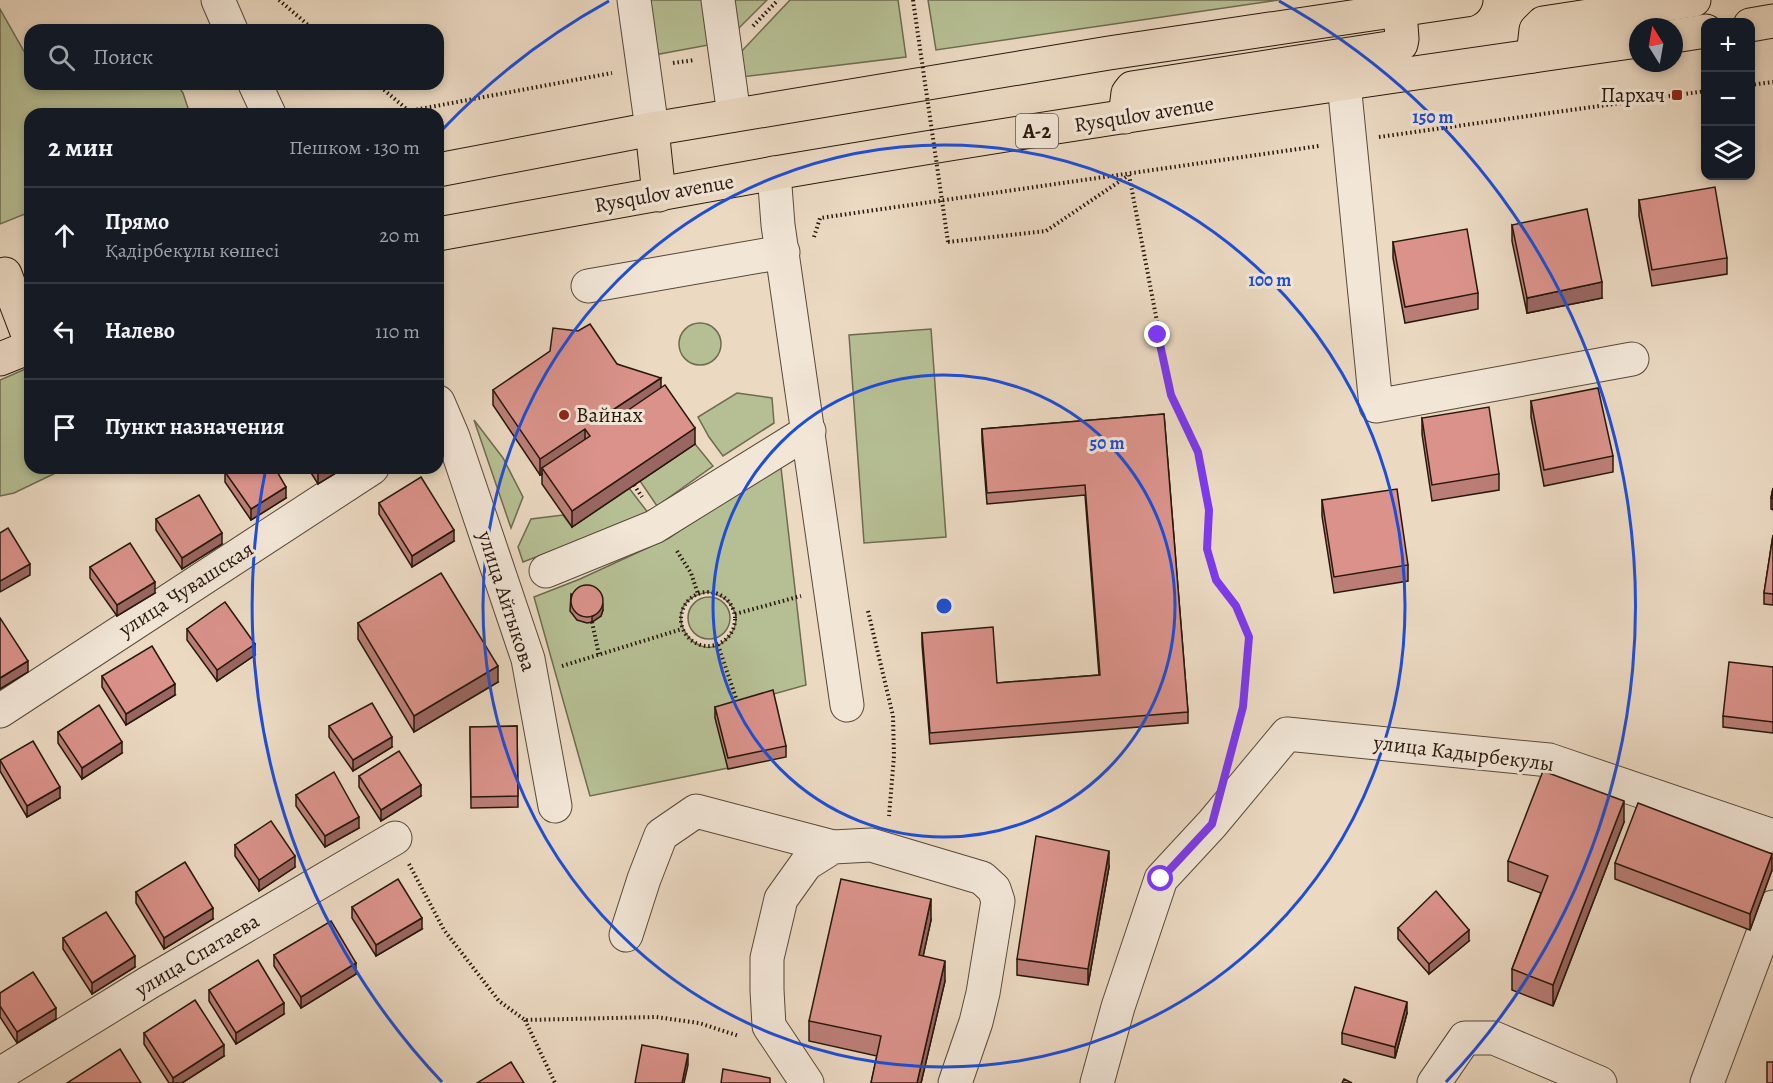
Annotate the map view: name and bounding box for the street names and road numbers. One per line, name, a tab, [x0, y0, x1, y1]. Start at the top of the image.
street label: Rysqulov avenue	[1072, 89, 1216, 139]
road number: A-2	[1016, 114, 1058, 148]
street label: Rysqulov avenue	[592, 167, 736, 219]
street label: улица Айтыкова	[471, 526, 543, 675]
street label: улица Чувашская	[112, 535, 259, 644]
street label: улица Кадырбекулы	[1371, 728, 1556, 778]
street label: улица Спатаева	[129, 907, 265, 1004]

